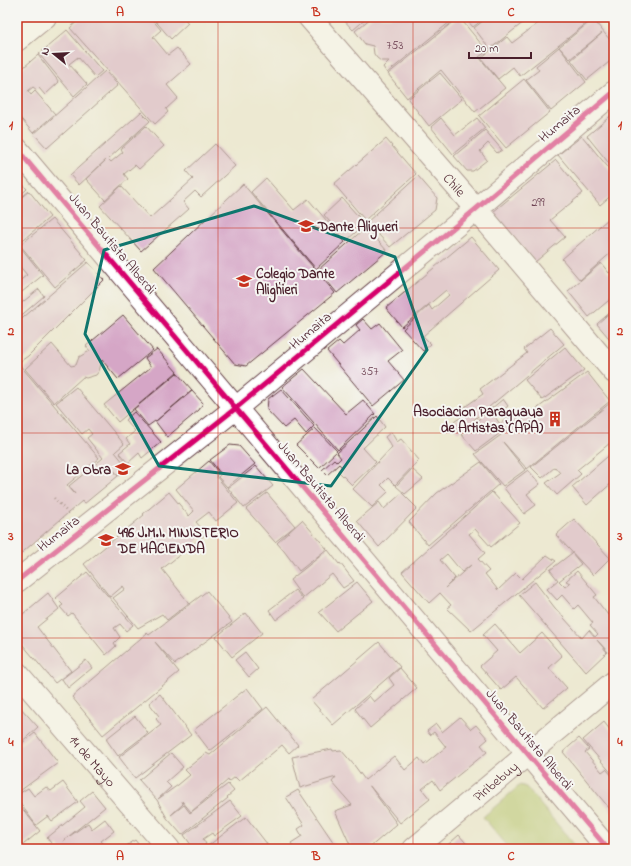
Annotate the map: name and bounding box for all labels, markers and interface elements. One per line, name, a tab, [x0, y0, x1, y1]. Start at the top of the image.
text: A	[116, 3, 124, 22]
text: B	[311, 3, 321, 22]
text: C	[507, 3, 515, 22]
north arrow	[34, 34, 74, 74]
scale bar	[469, 34, 531, 60]
house number: 753	[387, 37, 403, 55]
text: 20 m	[475, 40, 498, 58]
text: N	[37, 45, 54, 57]
street label: Humaita	[534, 100, 586, 148]
text: 1	[9, 116, 14, 135]
text: 1	[618, 116, 623, 135]
street label: Chile	[437, 169, 470, 203]
street label: Juan Bautista Alberdi	[63, 188, 161, 299]
house number: 299	[531, 194, 545, 212]
school or university icon: Dante Aligueri	[297, 217, 315, 235]
place label: Dante Aligueri	[317, 217, 399, 240]
place label: Colegio Dante Alighieri	[256, 264, 335, 303]
school or university icon: Colegio Dante Alighieri	[235, 272, 253, 290]
street label: Humaita	[285, 307, 337, 355]
text: 2	[7, 322, 15, 341]
text: 2	[616, 322, 624, 341]
house number: 357	[362, 363, 378, 381]
place label: Asociacion Paraguaya de Artistas (APA)	[413, 402, 544, 439]
building icon: Asociacion Paraguaya de Artistas (APA)	[546, 410, 564, 428]
street label: Juan Bautista Alberdi	[272, 436, 370, 547]
place label: La Obra	[66, 460, 111, 481]
school or university icon: La Obra	[114, 460, 132, 478]
street label: Humaita	[33, 511, 85, 558]
place label: 496 J.M.I. MINISTERIO DE HACIENDA	[117, 523, 239, 560]
text: 3	[7, 527, 14, 546]
text: 3	[616, 527, 623, 546]
school or university icon: 496 J.M.I. MINISTERIO DE HACIENDA	[97, 531, 115, 549]
street label: Juan Bautista Alberdi	[480, 684, 578, 795]
street label: 14 de Mayo	[63, 731, 120, 792]
text: 4	[7, 733, 14, 752]
text: 4	[616, 733, 623, 752]
street label: Piribebuy	[469, 757, 524, 807]
text: A	[116, 847, 124, 866]
text: B	[311, 847, 321, 866]
text: C	[507, 847, 515, 866]

